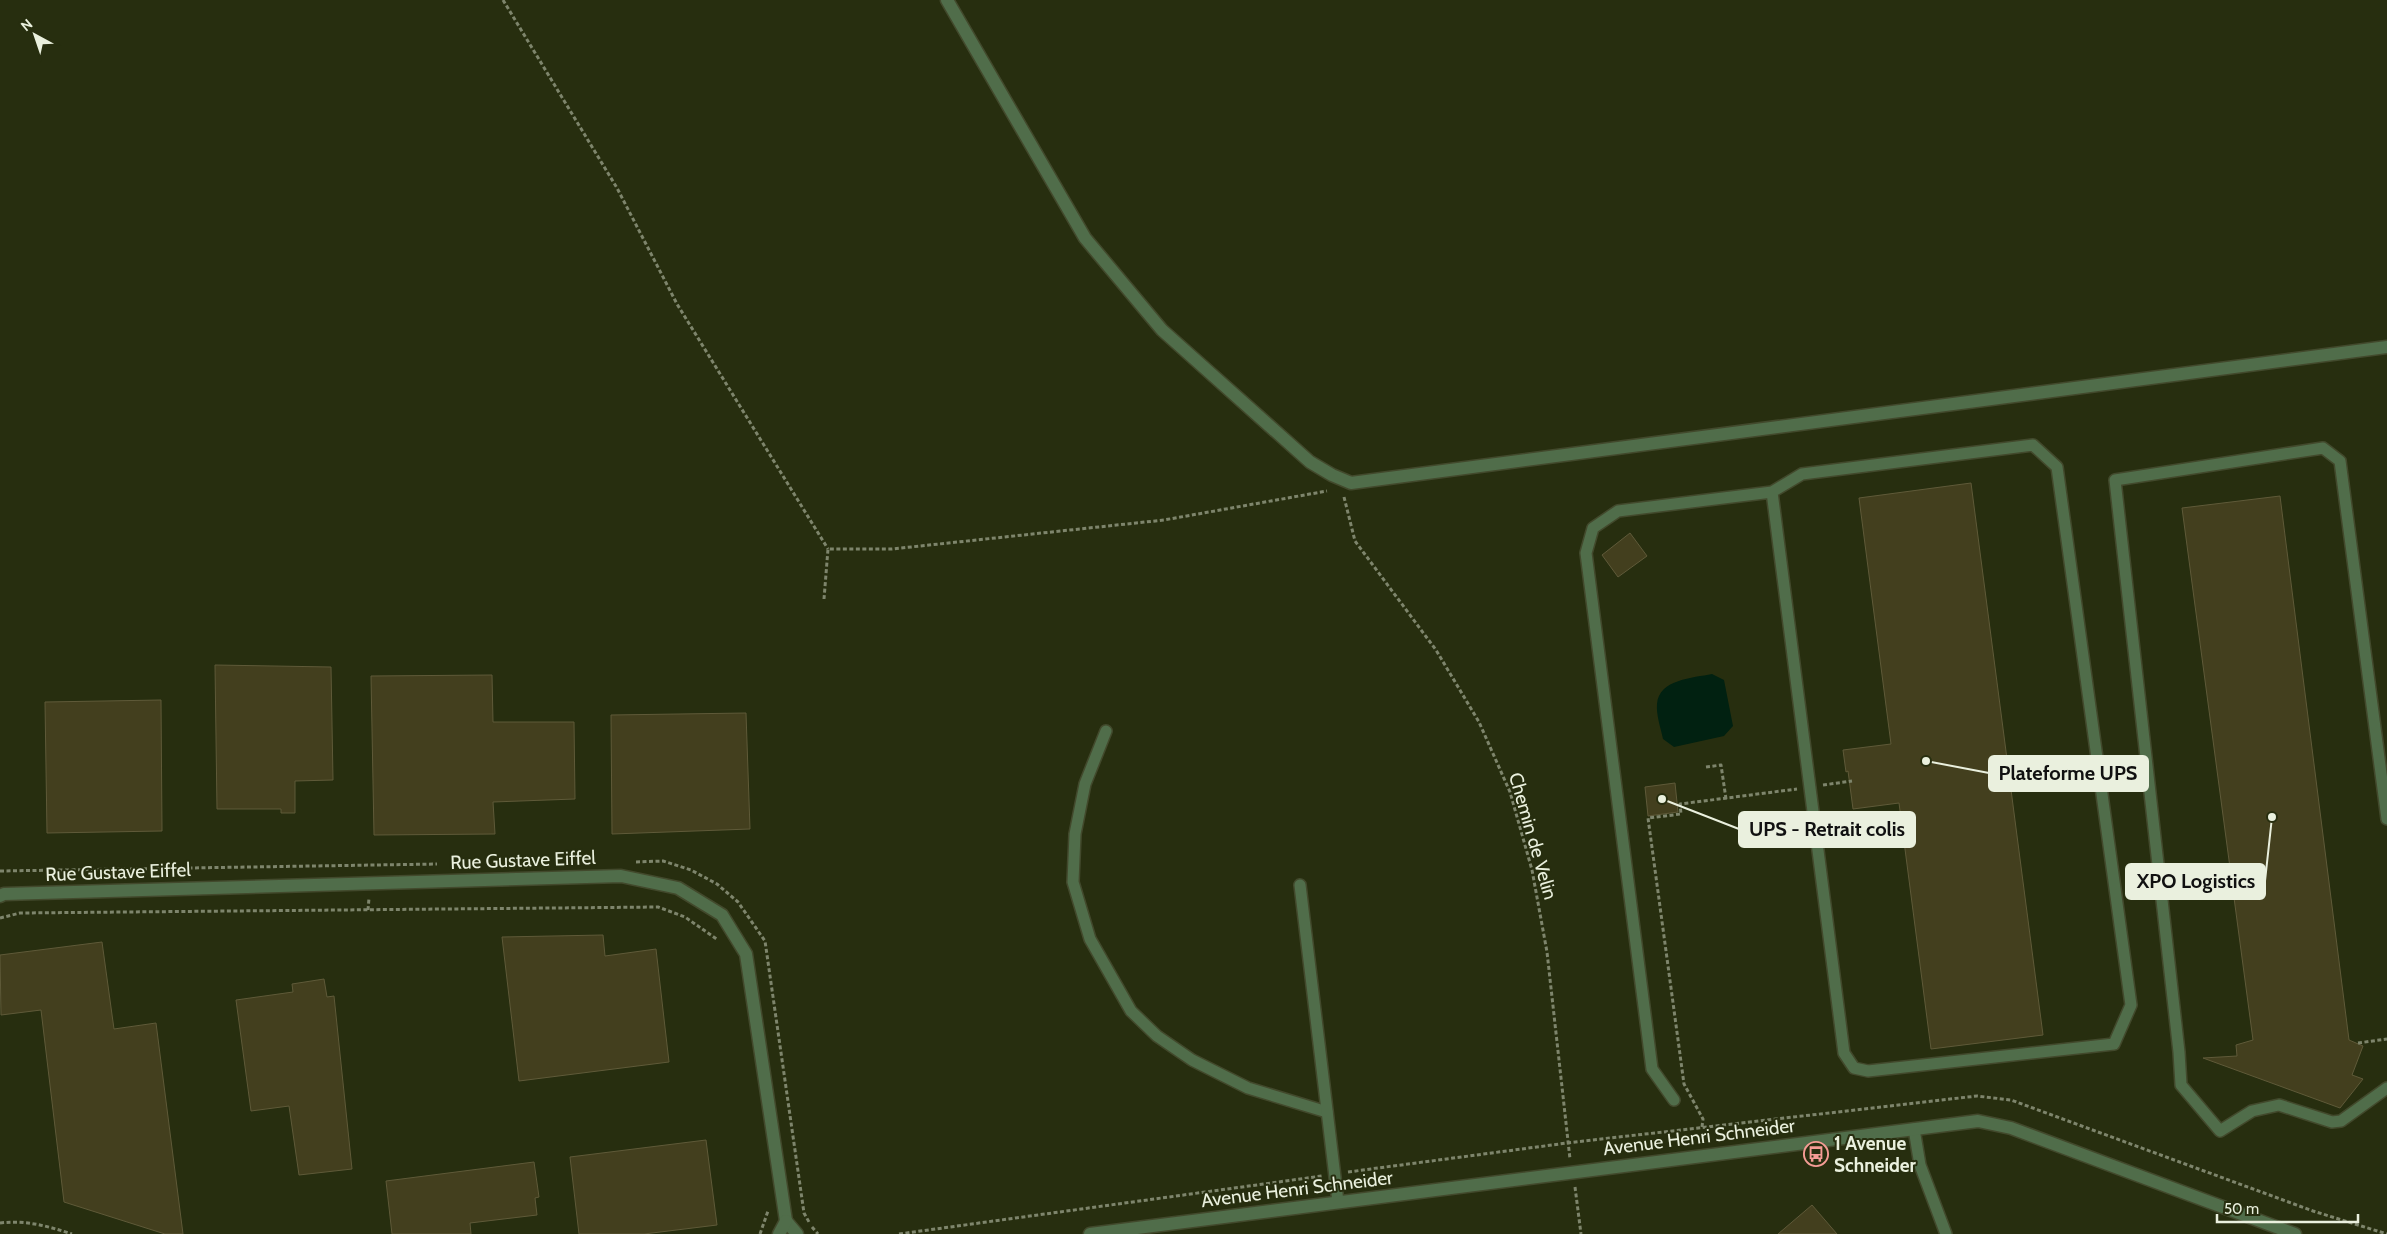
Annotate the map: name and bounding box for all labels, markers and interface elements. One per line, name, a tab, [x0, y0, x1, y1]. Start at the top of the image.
north arrow	[10, 10, 60, 60]
text: N	[17, 15, 36, 35]
callout: Plateforme UPS	[1989, 756, 2148, 791]
text: Plateforme UPS	[1999, 761, 2138, 785]
street label: Chemin de Velin	[1504, 770, 1562, 902]
callout: UPS - Retrait colis	[1739, 812, 1915, 847]
text: UPS - Retrait colis	[1749, 817, 1905, 841]
street label: Rue Gustave Eiffel	[450, 846, 597, 874]
street label: Rue Gustave Eiffel	[45, 858, 192, 886]
callout: XPO Logistics	[2126, 864, 2265, 899]
text: XPO Logistics	[2136, 869, 2255, 893]
street label: Avenue Henri Schneider	[1602, 1114, 1796, 1160]
place label: 1 Avenue Schneider	[1834, 1132, 1917, 1177]
bus stop icon: 1 Avenue Schneider	[1803, 1141, 1829, 1167]
street label: Avenue Henri Schneider	[1200, 1166, 1394, 1212]
scale bar	[2217, 1192, 2358, 1224]
text: 50 m	[2224, 1200, 2259, 1218]

